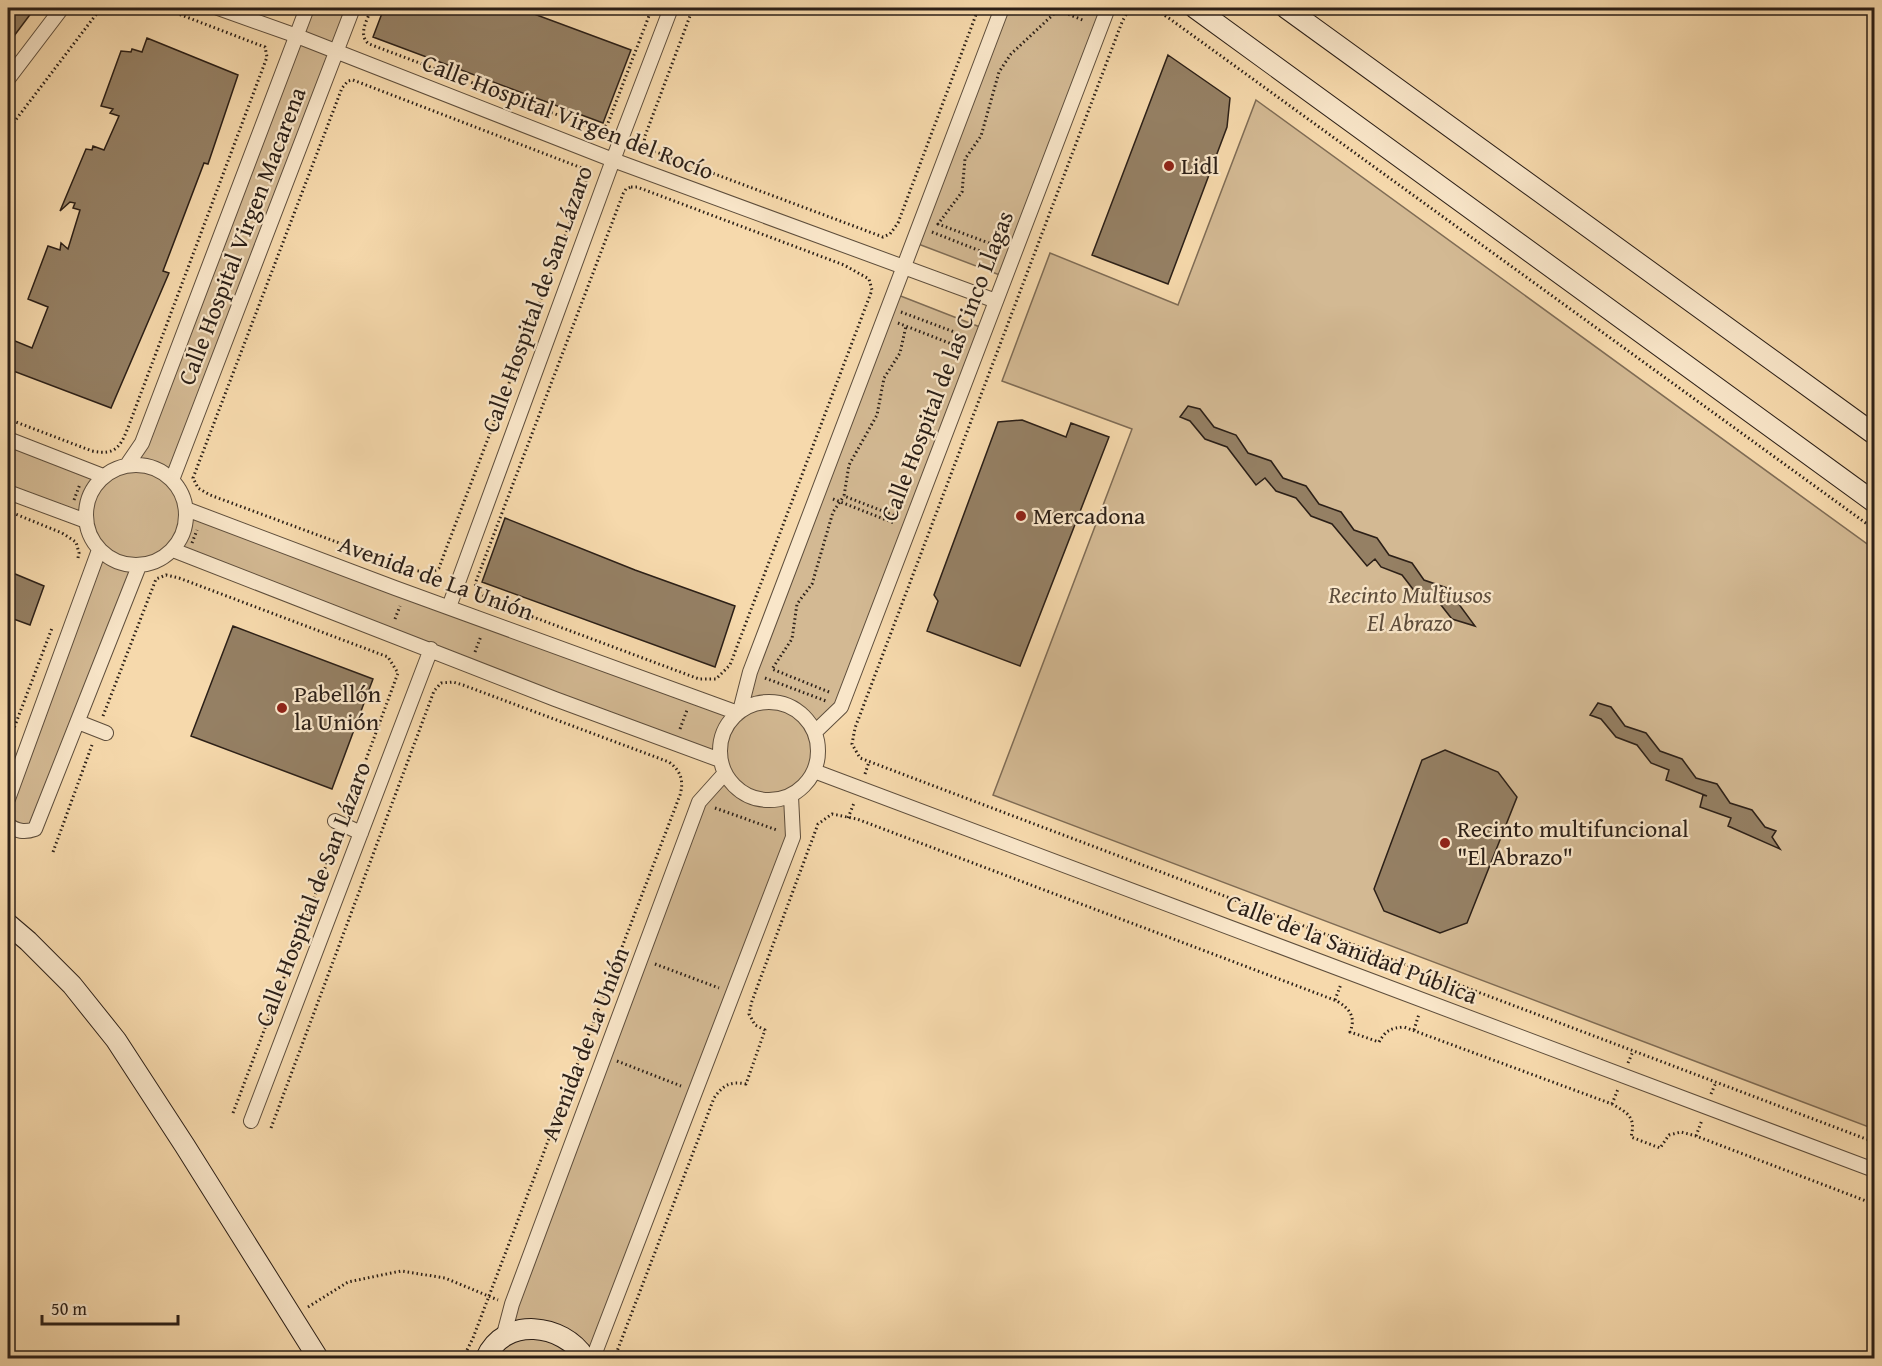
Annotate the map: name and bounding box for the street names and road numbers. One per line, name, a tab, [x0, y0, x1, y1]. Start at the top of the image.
street label: Calle Hospital Virgen del Rocío	[417, 45, 719, 188]
street label: Calle Hospital Virgen Macarena	[168, 81, 315, 390]
street label: Calle Hospital de San Lázaro	[472, 161, 601, 437]
street label: Calle Hospital de las Cinco Llagas	[871, 206, 1022, 526]
street label: Avenida de La Unión	[334, 526, 539, 629]
street label: Calle Hospital de San Lázaro	[246, 756, 379, 1031]
street label: Calle de la Sanidad Pública	[1222, 884, 1483, 1013]
street label: Avenida de La Unión	[531, 941, 638, 1146]

